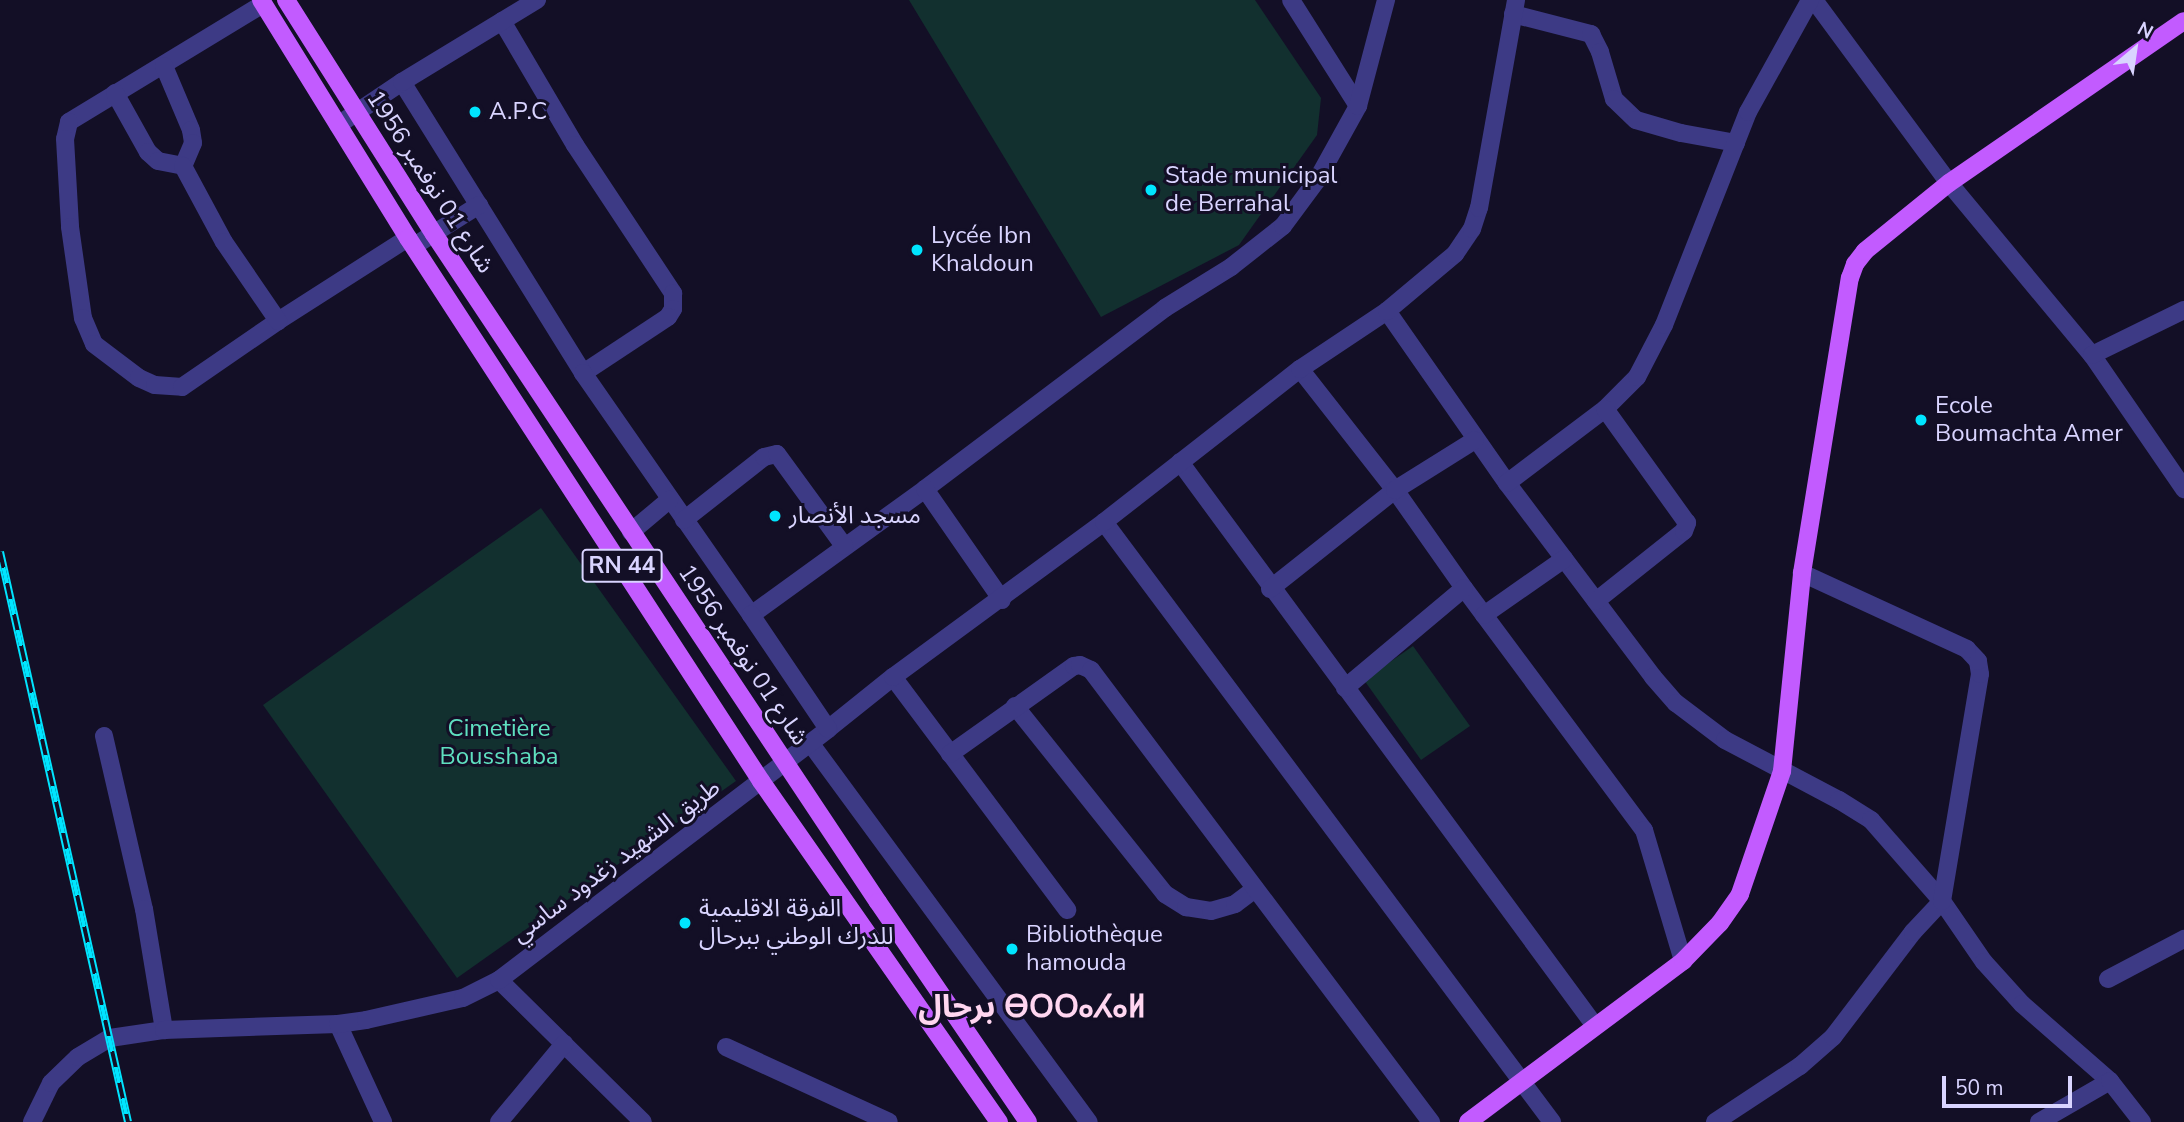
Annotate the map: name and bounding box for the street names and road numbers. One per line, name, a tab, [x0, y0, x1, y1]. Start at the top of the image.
street label: شارع 01 نوفمبر 1956	[360, 85, 500, 279]
road number: RN 44	[580, 546, 664, 586]
street label: شارع 01 نوفمبر 1956	[672, 559, 814, 751]
street label: طريق الشهيد زغدود ساسي	[506, 773, 726, 949]

